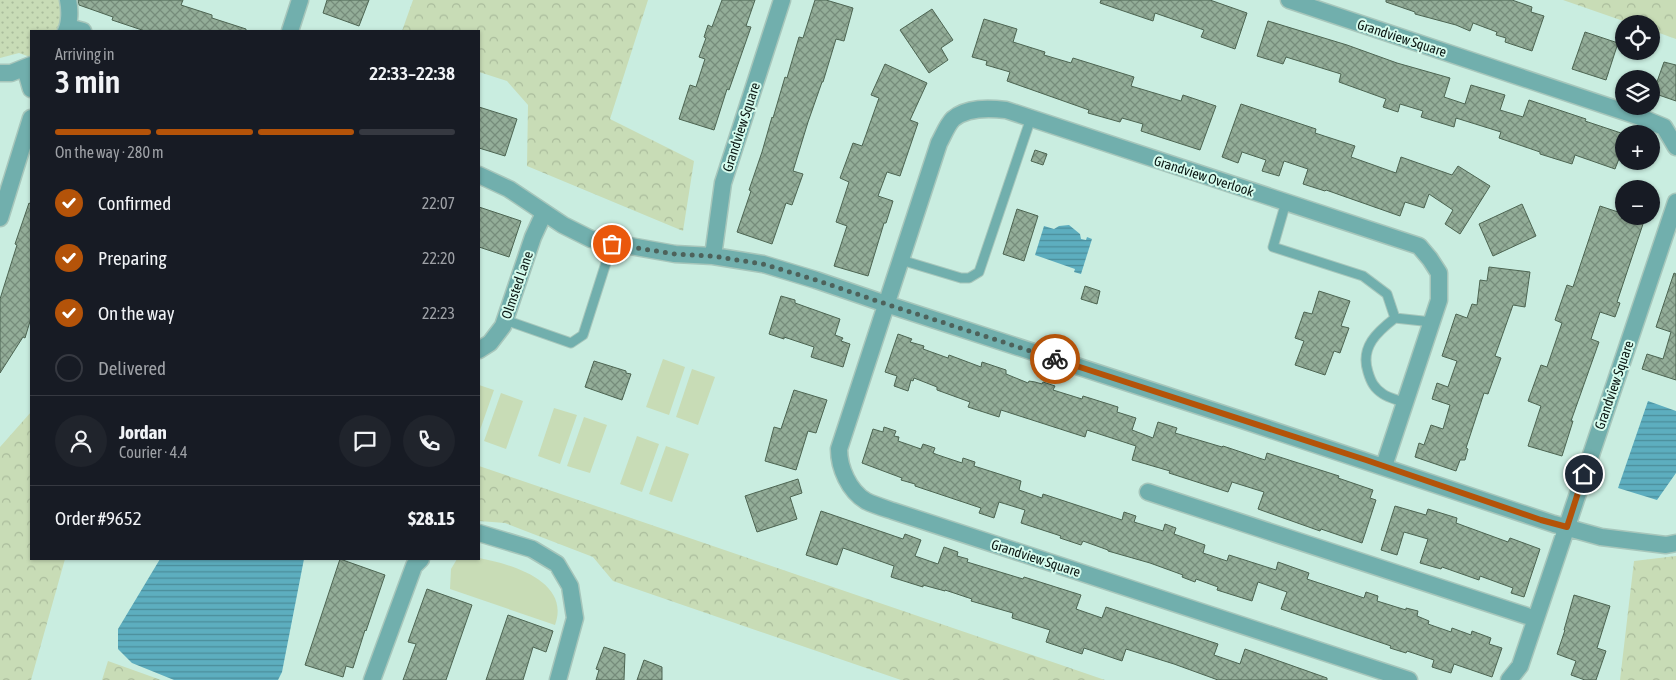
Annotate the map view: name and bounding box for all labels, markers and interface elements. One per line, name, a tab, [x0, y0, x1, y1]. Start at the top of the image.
map controls	[1615, 15, 1660, 225]
button: locate	[1615, 15, 1660, 60]
street label: Grandview Square	[1355, 16, 1449, 60]
text: Arriving in	[55, 45, 115, 63]
text: 22:33–22:38	[369, 62, 455, 84]
text: 3 min	[55, 63, 120, 100]
button: layers	[1615, 70, 1660, 115]
street label: Grandview Square	[719, 80, 763, 174]
button: +	[1615, 125, 1660, 170]
text: On the way · 280 m	[55, 143, 164, 161]
street label: Grandview Overlook	[1152, 152, 1256, 200]
button: −	[1615, 180, 1660, 225]
icon: check	[55, 189, 83, 217]
text: Confirmed	[98, 192, 171, 214]
text: 22:07	[422, 194, 455, 212]
pin	[591, 223, 633, 265]
icon: bag	[598, 230, 626, 258]
icon: check	[55, 244, 83, 272]
text: Preparing	[98, 247, 167, 269]
text: 22:20	[422, 249, 455, 267]
street label: Olmsted Lane	[498, 249, 536, 321]
icon: check	[55, 299, 83, 327]
text: On the way	[98, 302, 175, 324]
text: 22:23	[422, 304, 455, 322]
courier	[1030, 334, 1080, 384]
street label: Grandview Square	[1591, 338, 1637, 432]
icon: bike	[1041, 345, 1069, 373]
text: Delivered	[98, 357, 166, 379]
button: person	[55, 415, 107, 467]
button: chat	[339, 415, 391, 467]
button: phone	[403, 415, 455, 467]
text: Jordan	[119, 421, 167, 443]
text: Courier · 4.4	[119, 443, 188, 461]
pin	[1563, 453, 1605, 495]
icon: home	[1570, 460, 1598, 488]
text: Order #9652	[55, 507, 142, 529]
text: $28.15	[408, 507, 455, 529]
street label: Grandview Square	[989, 536, 1083, 580]

